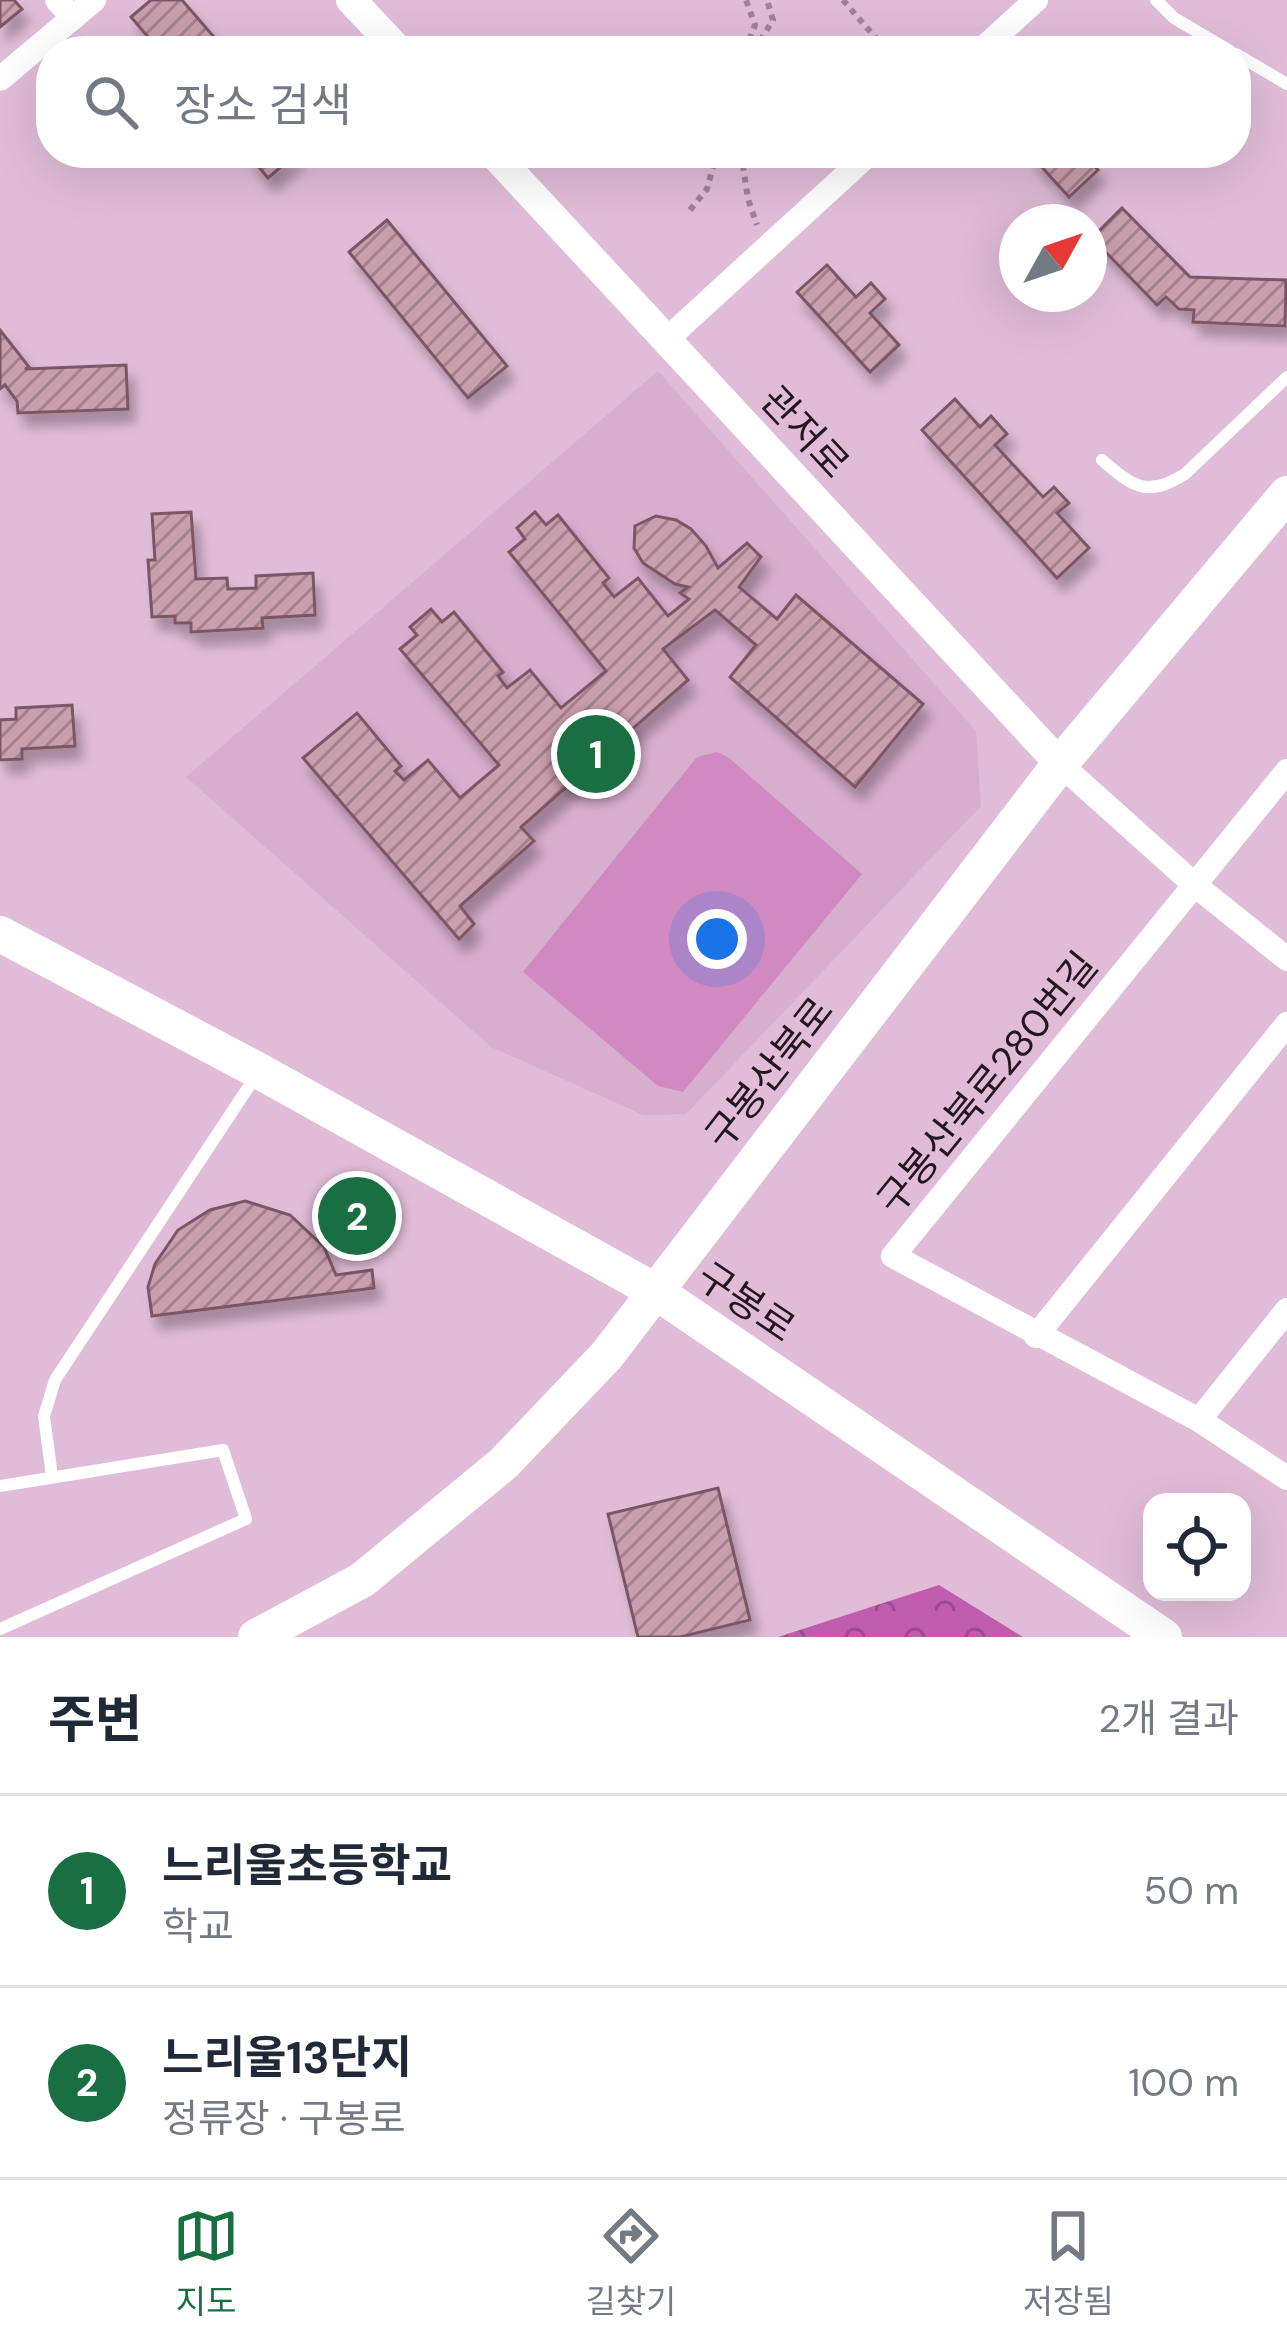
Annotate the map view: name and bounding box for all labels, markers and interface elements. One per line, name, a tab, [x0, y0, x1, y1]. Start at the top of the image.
search box	[36, 36, 1251, 168]
icon: search	[78, 69, 144, 135]
text: 장소 검색	[174, 76, 352, 135]
north arrow	[999, 204, 1107, 312]
street label: 관저로	[750, 375, 860, 489]
pin: 1	[557, 709, 635, 799]
your location	[687, 909, 747, 969]
street label: 구봉산북로280번길	[865, 941, 1109, 1225]
street label: 구봉산북로	[694, 987, 844, 1159]
pin: 2	[318, 1171, 396, 1261]
street label: 구봉로	[687, 1251, 805, 1353]
map controls	[1143, 1493, 1251, 1601]
button: locate	[1143, 1493, 1251, 1601]
text: 주변	[48, 1686, 142, 1753]
text: 2개 결과	[1099, 1693, 1239, 1744]
text: 느리울초등학교	[162, 1836, 452, 1895]
text: 1	[80, 1865, 94, 1916]
text: 50 m	[1143, 1865, 1239, 1916]
text: 학교	[162, 1901, 234, 1952]
text: 느리울13단지	[162, 2028, 413, 2087]
text: 2	[76, 2057, 98, 2108]
text: 100 m	[1128, 2057, 1239, 2108]
text: 정류장 · 구봉로	[162, 2093, 406, 2144]
tab: 지도	[173, 2203, 239, 2323]
tab: 길찾기	[585, 2203, 676, 2323]
tab: 저장됨	[1023, 2203, 1114, 2323]

